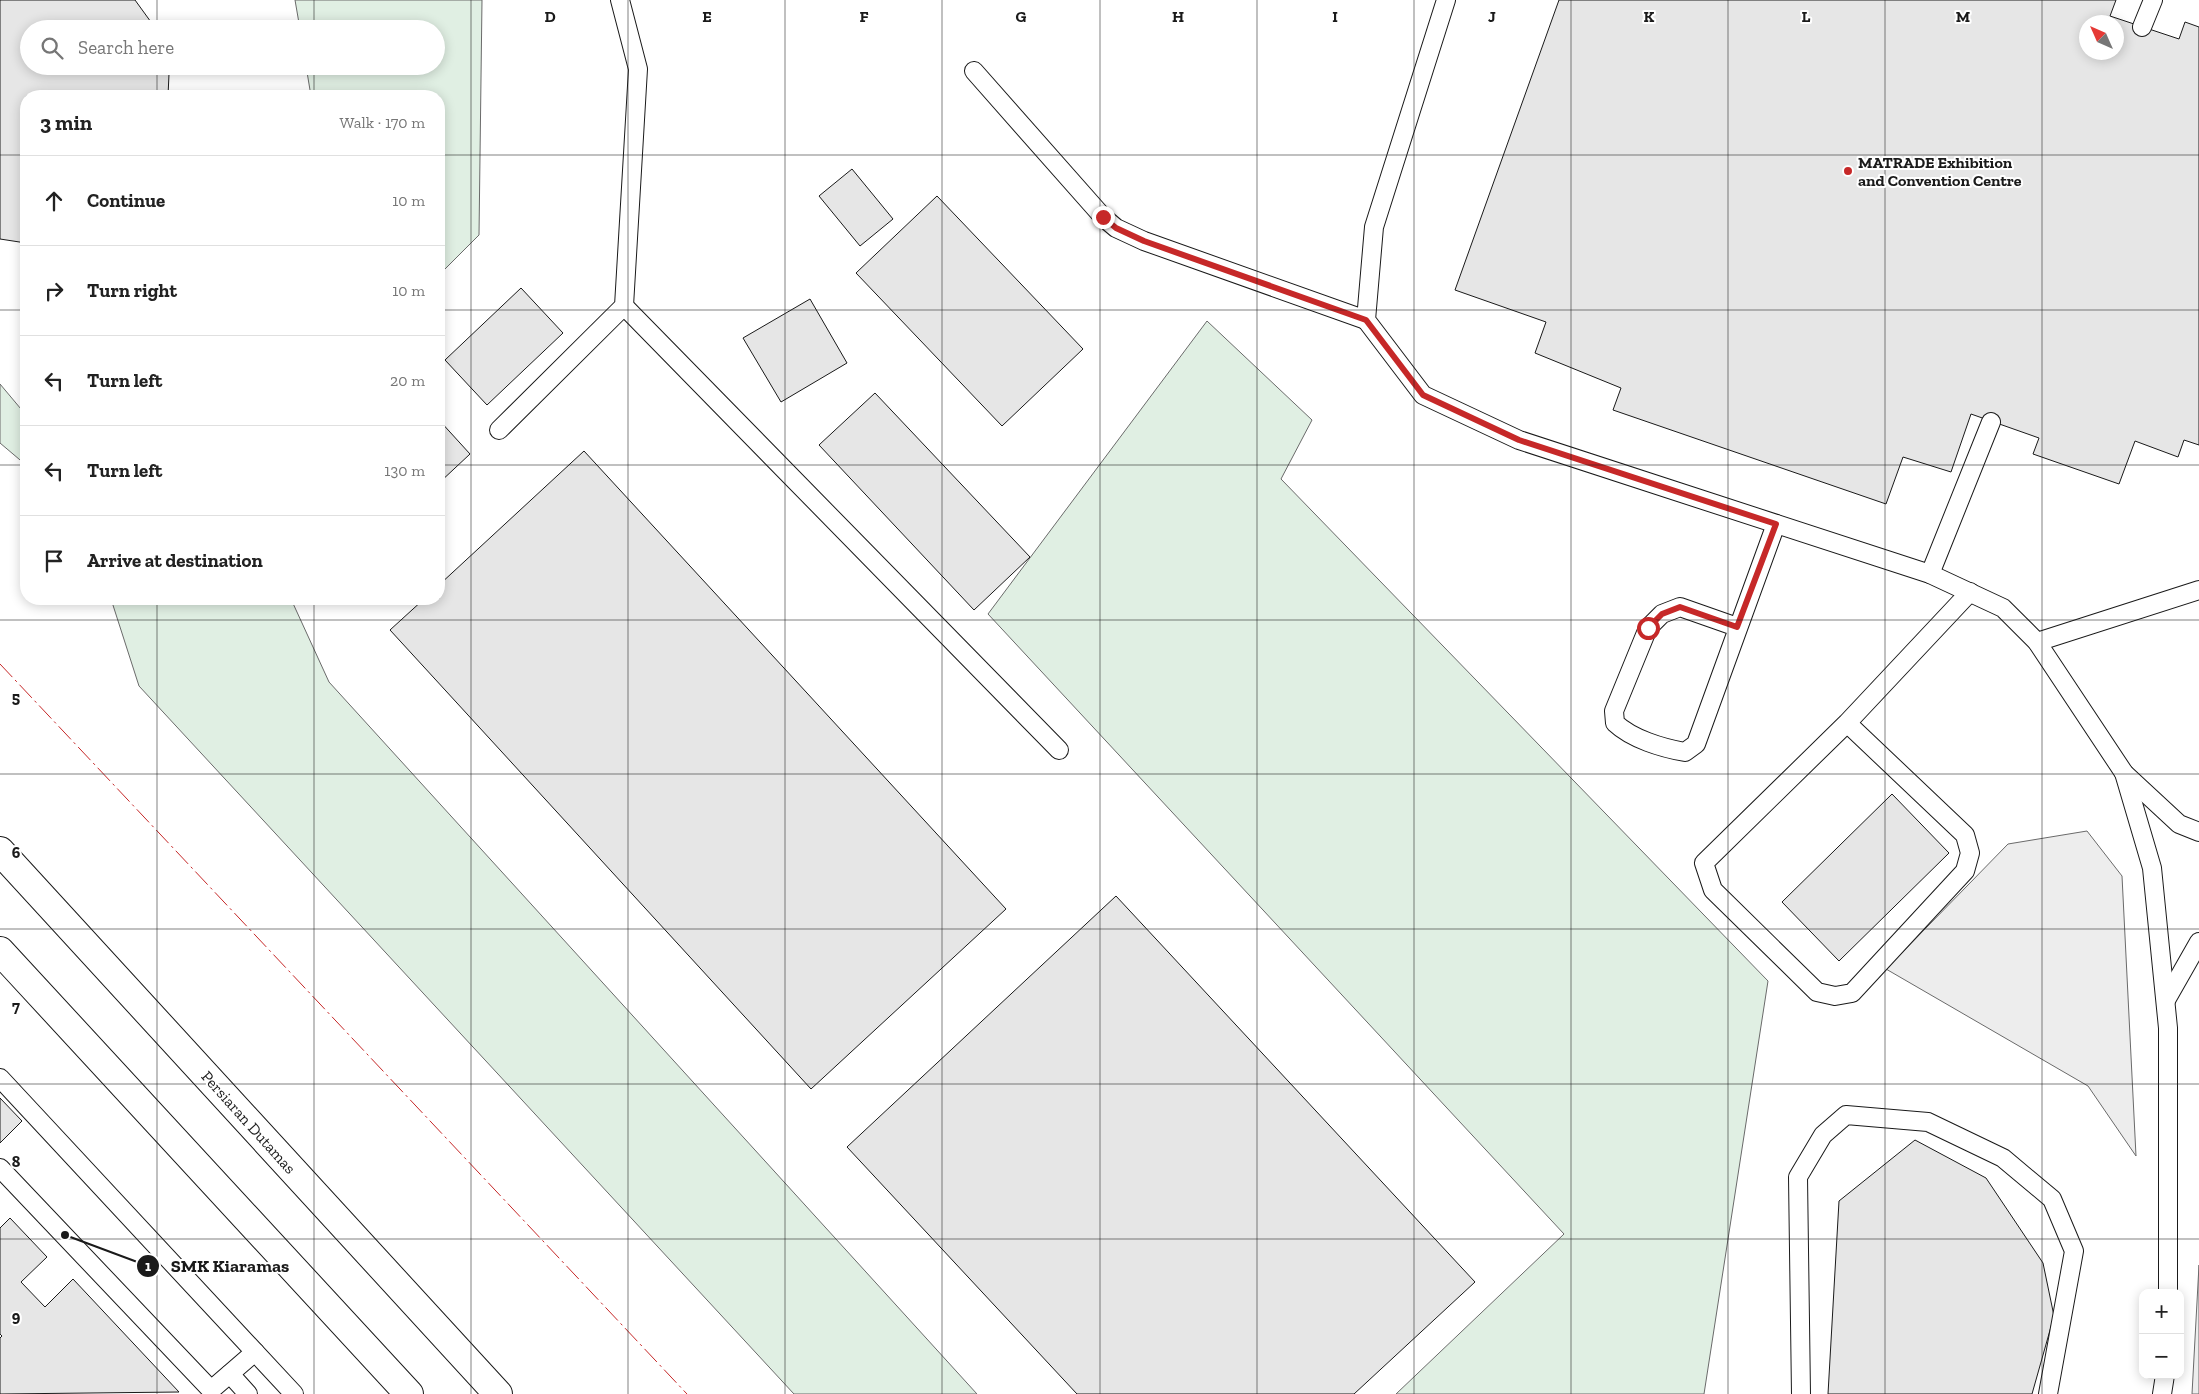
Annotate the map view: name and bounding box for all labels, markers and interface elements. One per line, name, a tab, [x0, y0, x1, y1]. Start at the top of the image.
text: D	[544, 7, 556, 26]
text: E	[702, 7, 712, 26]
text: F	[859, 7, 869, 26]
text: G	[1016, 7, 1027, 26]
text: H	[1172, 7, 1184, 26]
text: I	[1332, 7, 1338, 26]
text: J	[1488, 7, 1496, 26]
text: K	[1644, 7, 1655, 26]
text: L	[1802, 7, 1811, 26]
text: M	[1956, 7, 1970, 26]
north arrow	[2079, 15, 2124, 60]
search box	[20, 20, 445, 75]
icon: search	[38, 34, 66, 62]
text: Search here	[78, 36, 174, 59]
text: 3 min	[40, 110, 92, 135]
text: Walk · 170 m	[340, 113, 425, 132]
place label: MATRADE Exhibition and Convention Centre	[1858, 153, 2022, 190]
marker: MATRADE Exhibition and Convention Centre	[1842, 165, 1854, 177]
icon: ahead	[40, 187, 68, 215]
text: Continue	[87, 189, 165, 212]
text: 10 m	[392, 191, 425, 210]
route end	[1092, 206, 1115, 229]
icon: right	[40, 277, 68, 305]
text: Turn right	[87, 279, 177, 302]
text: 10 m	[392, 281, 425, 300]
icon: left	[40, 367, 68, 395]
text: Turn left	[87, 369, 162, 392]
text: 20 m	[390, 371, 425, 390]
icon: left	[40, 457, 68, 485]
text: Turn left	[87, 459, 162, 482]
text: 130 m	[384, 461, 425, 480]
icon: arrive	[40, 547, 68, 575]
text: Arrive at destination	[87, 549, 263, 572]
route start	[1637, 617, 1660, 640]
text: 5	[12, 688, 20, 707]
text: 6	[12, 843, 21, 862]
text: 7	[12, 997, 20, 1016]
street label: Persiaran Dutamas	[197, 1067, 300, 1178]
text: 8	[12, 1152, 21, 1171]
callout: SMK Kiaramas	[136, 1249, 300, 1282]
text: SMK Kiaramas	[171, 1255, 289, 1277]
text: 1	[145, 1257, 151, 1275]
map controls	[2139, 1289, 2184, 1379]
button: +	[2139, 1289, 2184, 1334]
text: 9	[12, 1307, 21, 1326]
button: −	[2139, 1334, 2184, 1379]

